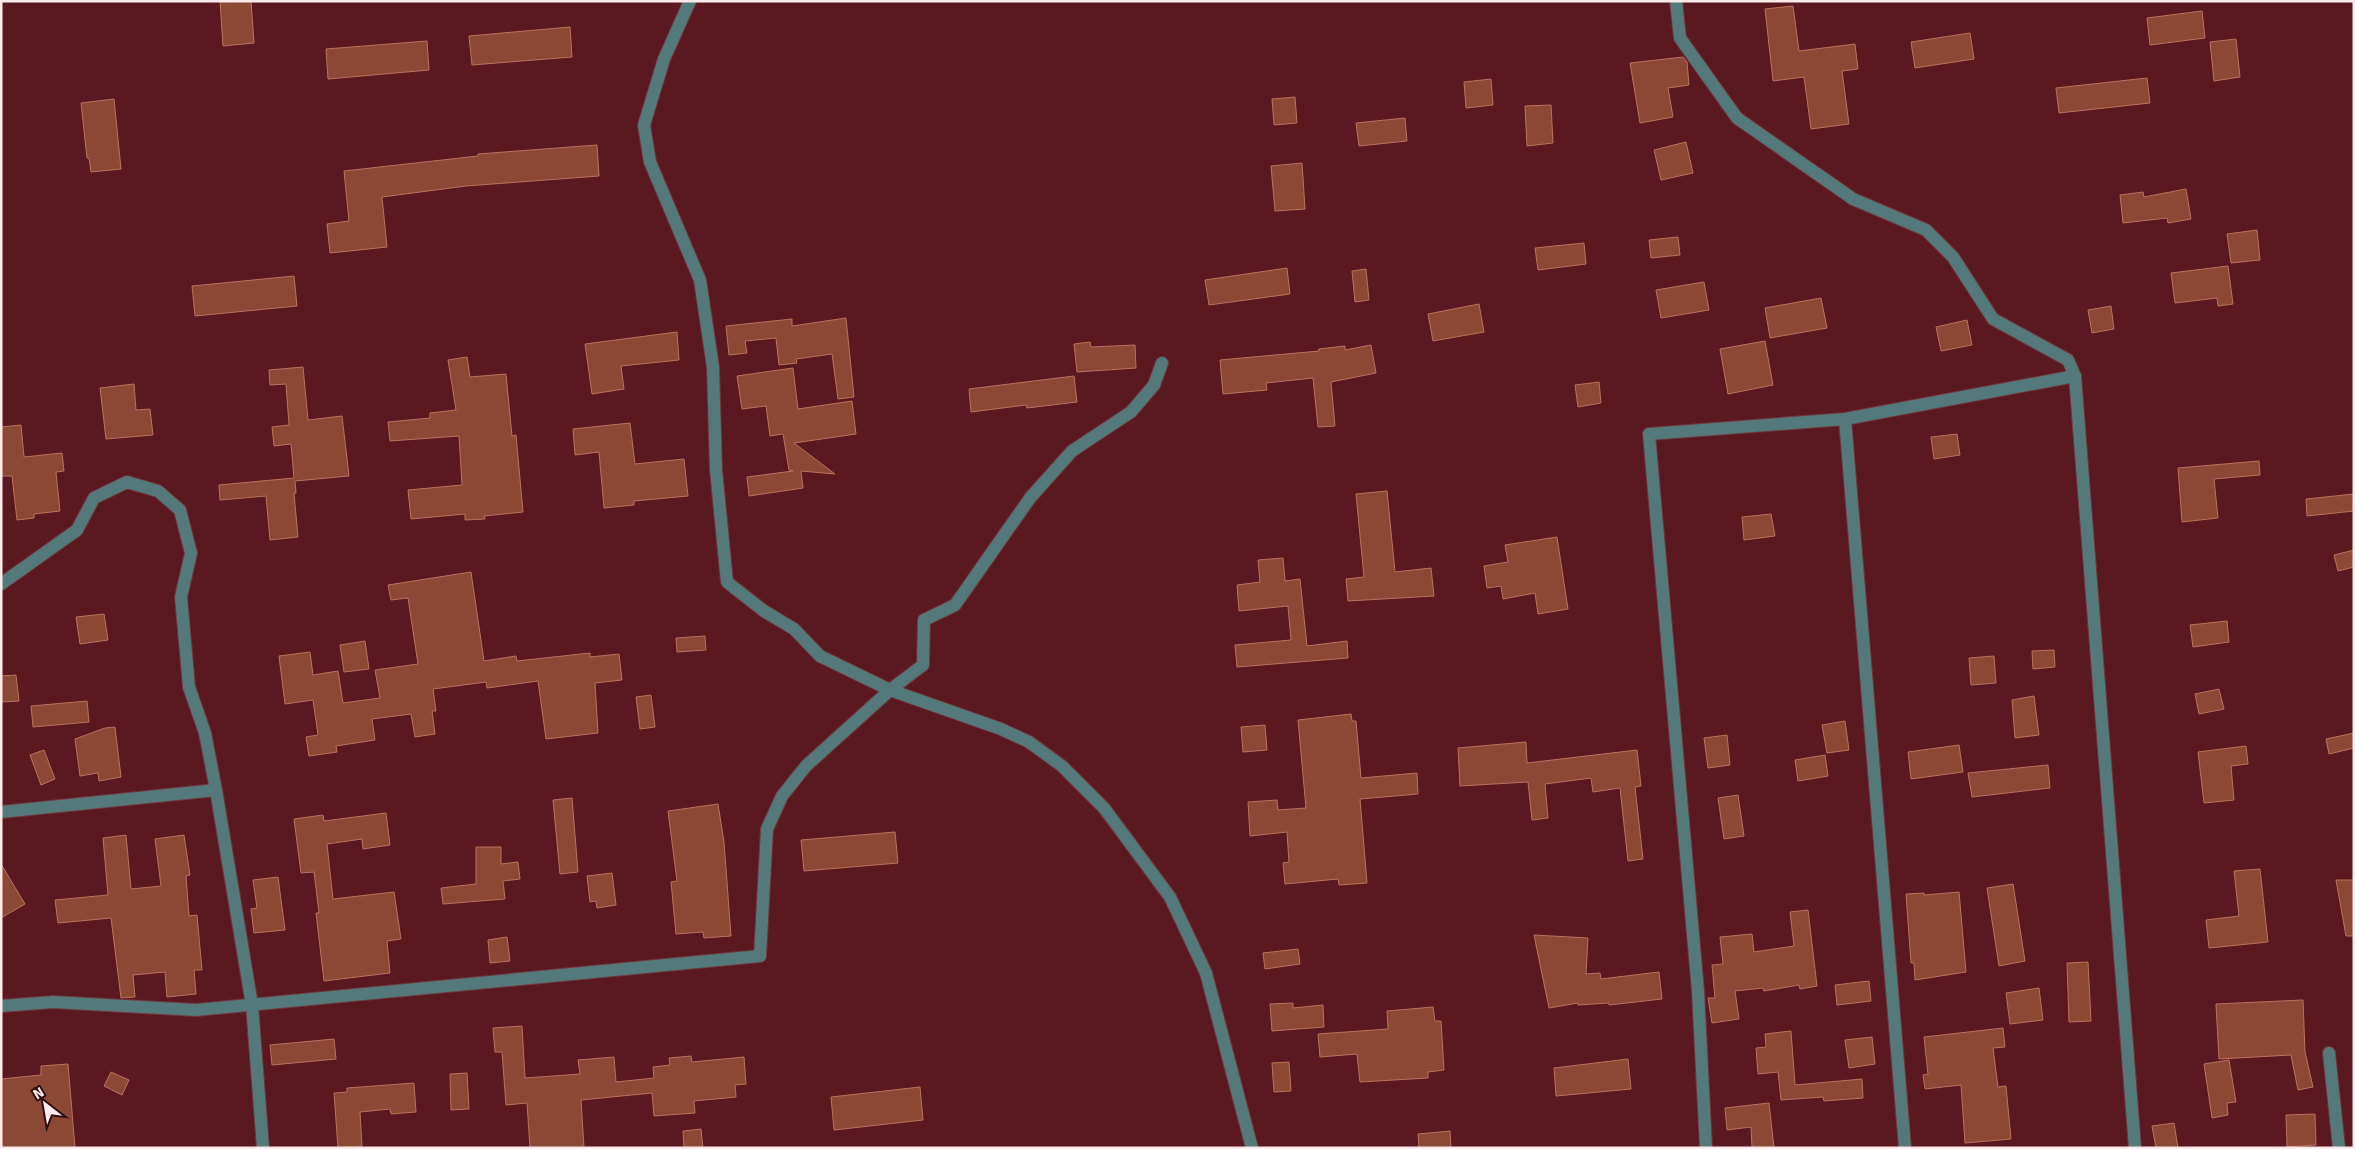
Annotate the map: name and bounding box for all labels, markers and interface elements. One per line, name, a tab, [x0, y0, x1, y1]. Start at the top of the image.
north arrow	[20, 1079, 70, 1129]
text: N	[30, 1083, 47, 1103]

